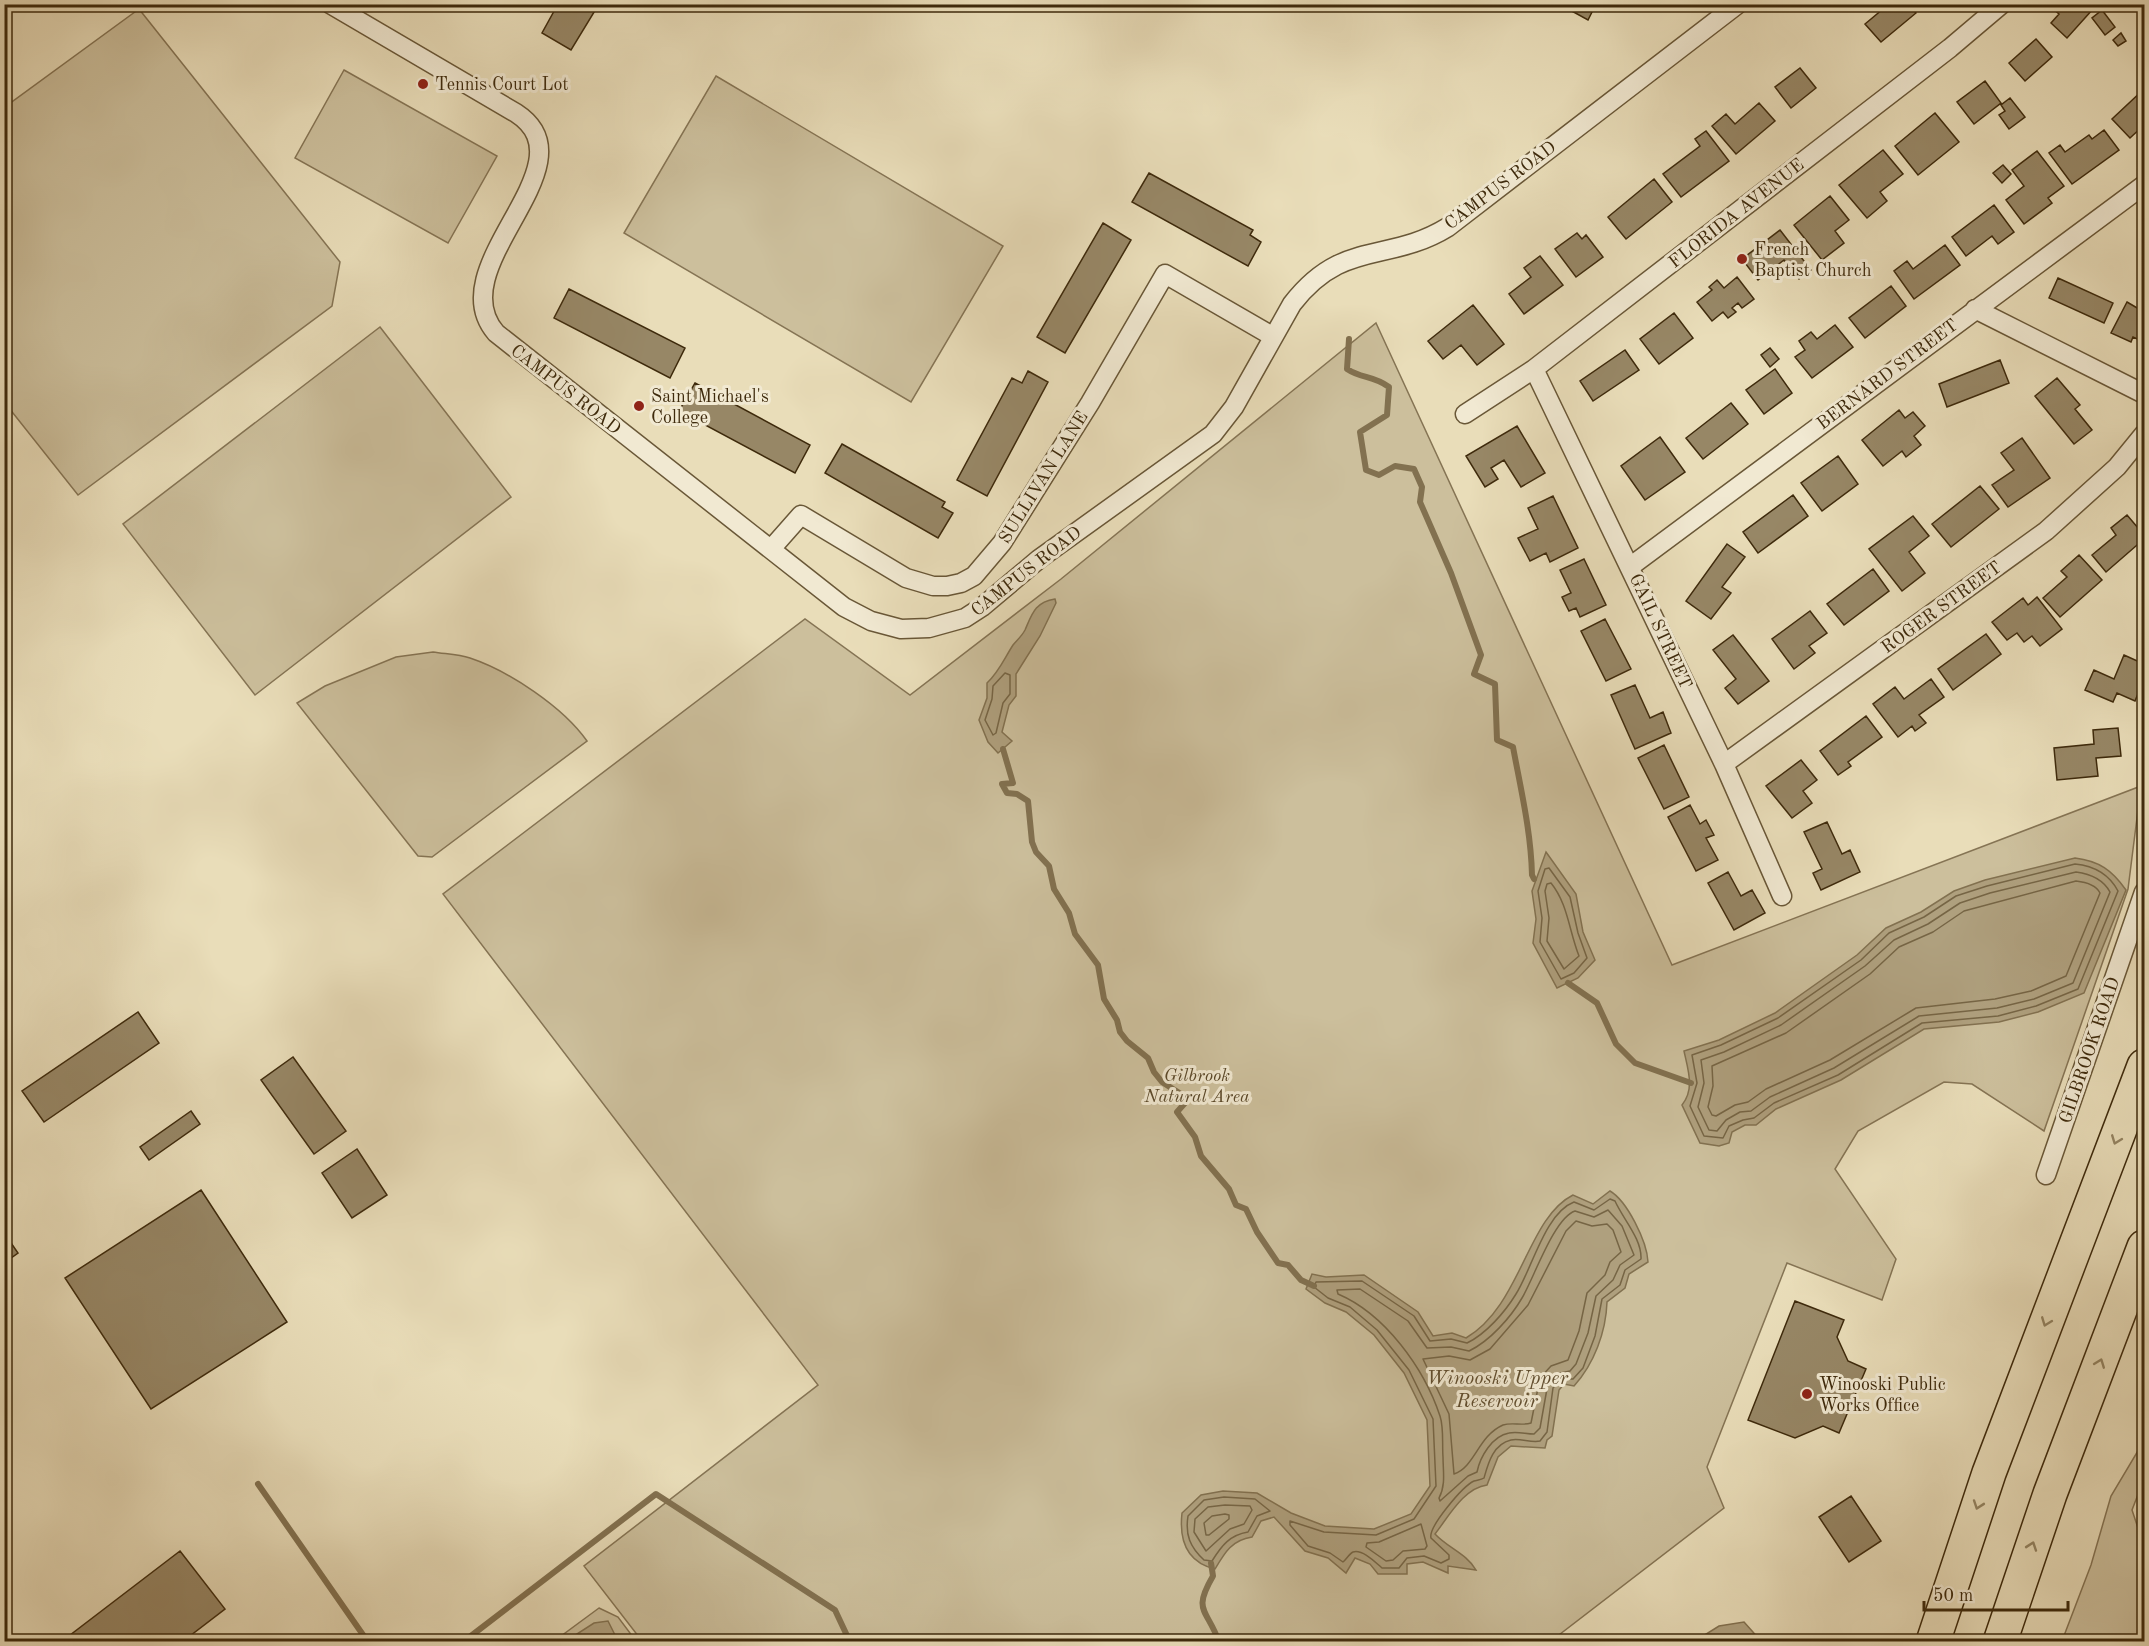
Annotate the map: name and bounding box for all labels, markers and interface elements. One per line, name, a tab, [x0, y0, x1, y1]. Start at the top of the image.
place label: Tennis Court Lot	[435, 76, 569, 94]
marker: Tennis Court Lot	[416, 77, 430, 91]
street label: CAMPUS ROAD	[1442, 138, 1560, 233]
street label: FLORIDA AVENUE	[1666, 156, 1808, 272]
place label: French Baptist Church	[1754, 241, 1872, 280]
marker: French Baptist Church	[1735, 252, 1749, 266]
street label: BERNARD STREET	[1814, 316, 1961, 434]
street label: CAMPUS ROAD	[507, 341, 624, 438]
place label: Saint Michael's College	[651, 388, 769, 427]
marker: Saint Michael's College	[632, 399, 646, 413]
street label: SULLIVAN LANE	[996, 408, 1092, 547]
street label: CAMPUS ROAD	[968, 523, 1085, 620]
street label: ROGER STREET	[1878, 558, 2005, 657]
street label: GAIL STREET	[1626, 571, 1695, 692]
street label: GILBROOK ROAD	[2056, 975, 2123, 1126]
park label: Gilbrook Natural Area	[1143, 1067, 1250, 1106]
one-way arrow	[2111, 1134, 2123, 1145]
one-way arrow	[2041, 1316, 2053, 1327]
one-way arrow	[2092, 1359, 2105, 1369]
water label: Winooski Upper Reservoir	[1426, 1369, 1568, 1412]
place label: Winooski Public Works Office	[1819, 1376, 1946, 1415]
marker: Winooski Public Works Office	[1800, 1387, 1814, 1401]
one-way arrow	[1972, 1499, 1985, 1510]
one-way arrow	[2024, 1541, 2037, 1552]
scale bar	[1924, 1574, 2068, 1612]
text: 50 m	[1933, 1587, 1973, 1605]

